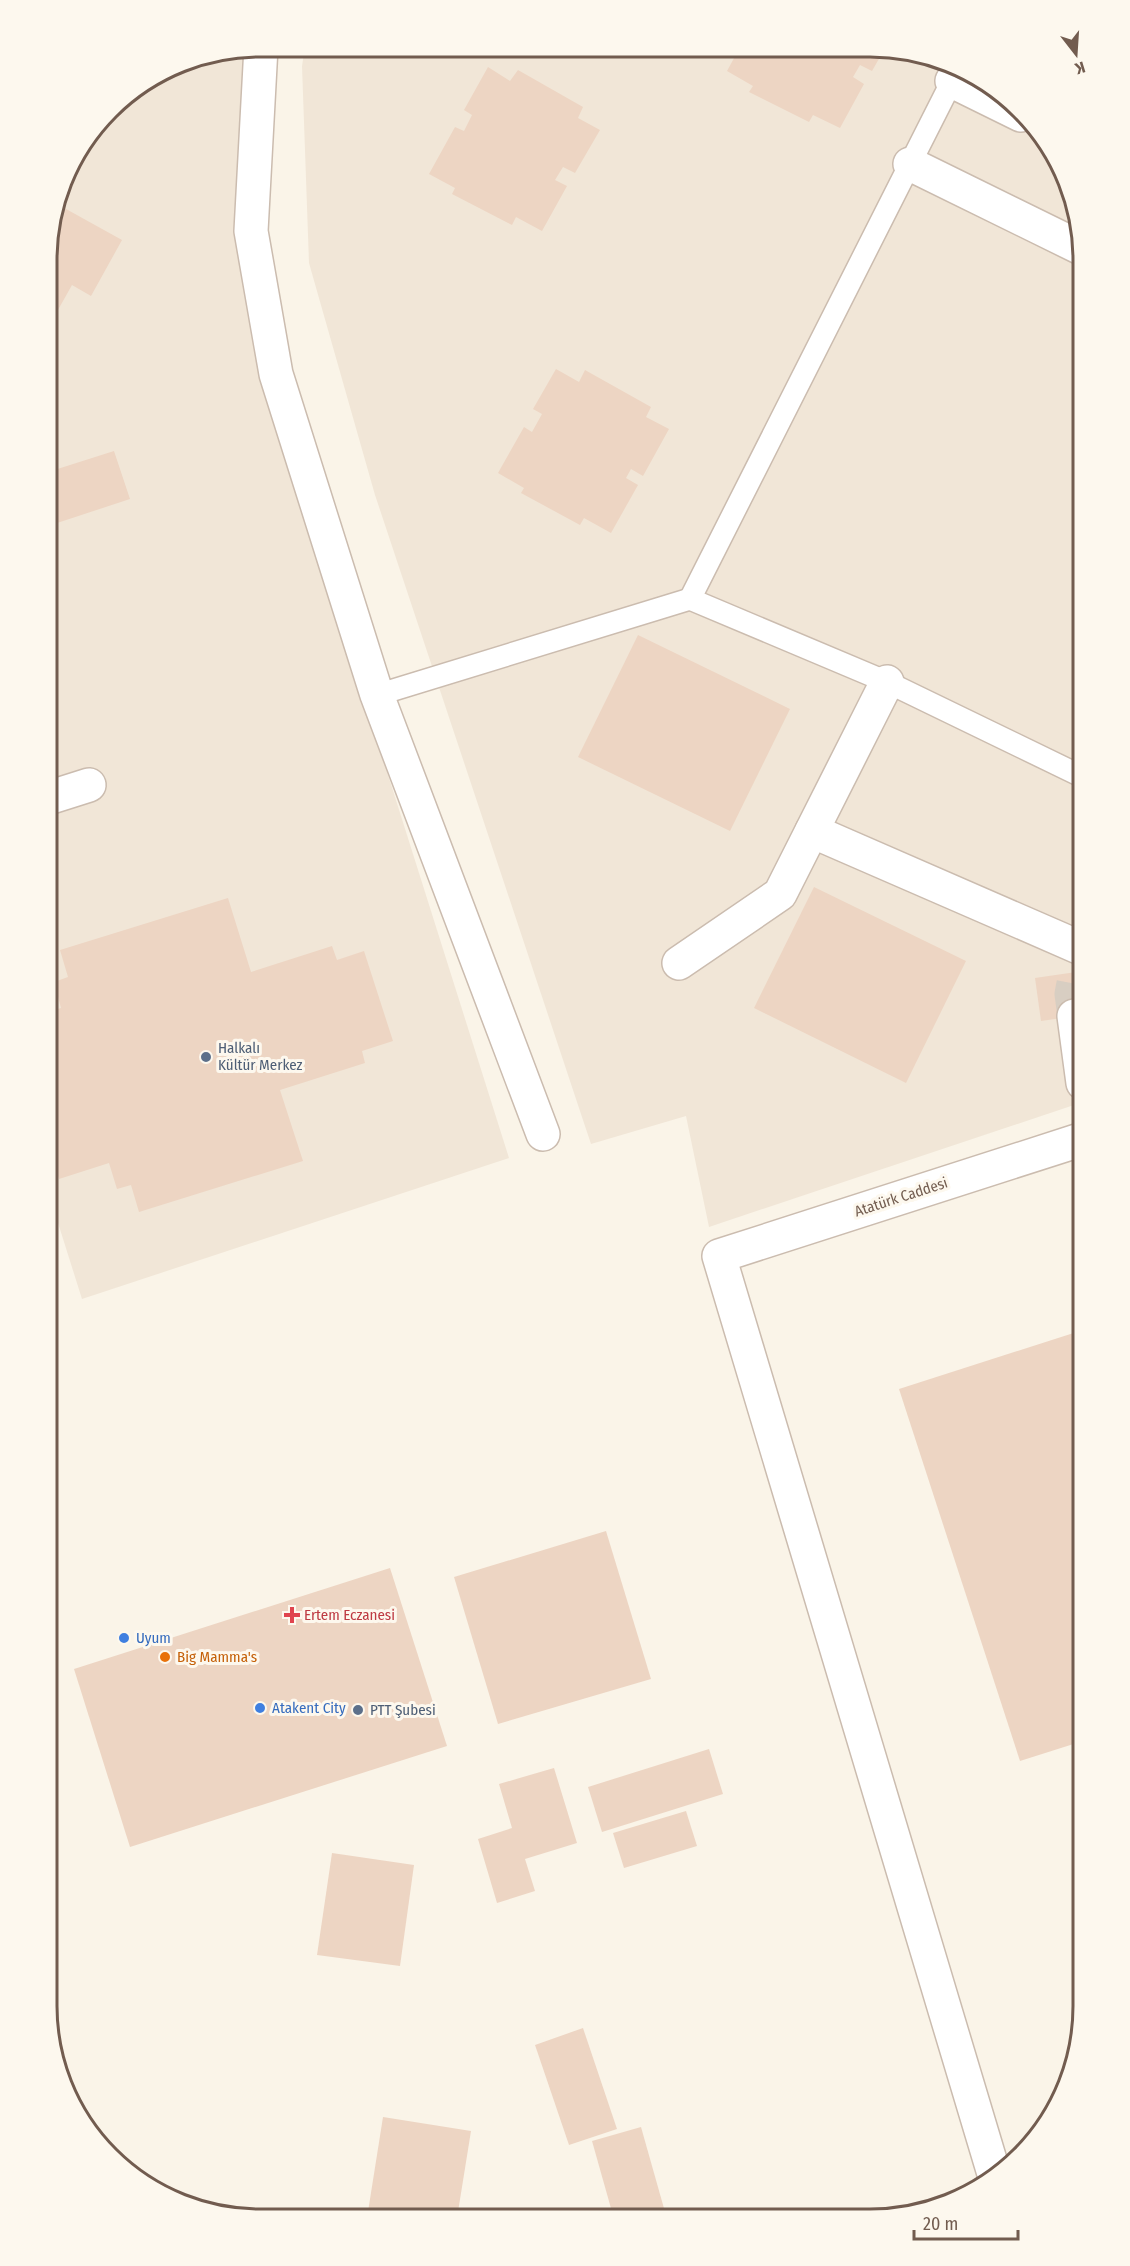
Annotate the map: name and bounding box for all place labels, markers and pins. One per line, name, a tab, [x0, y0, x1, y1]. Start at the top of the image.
place label: Halkalı Kültür Merkez	[218, 1039, 303, 1074]
marker: Halkalı Kültür Merkez	[199, 1050, 213, 1064]
place label: Ertem Eczanesi	[304, 1606, 395, 1624]
marker: Ertem Eczanesi	[285, 1608, 299, 1622]
place label: Uyum	[136, 1629, 171, 1647]
marker: Uyum	[117, 1631, 131, 1645]
place label: Big Mamma's	[177, 1648, 257, 1666]
marker: Big Mamma's	[158, 1650, 172, 1664]
place label: Atakent City	[272, 1699, 346, 1717]
marker: Atakent City	[253, 1701, 267, 1715]
place label: PTT Şubesi	[370, 1701, 436, 1719]
marker: PTT Şubesi	[351, 1703, 365, 1717]

